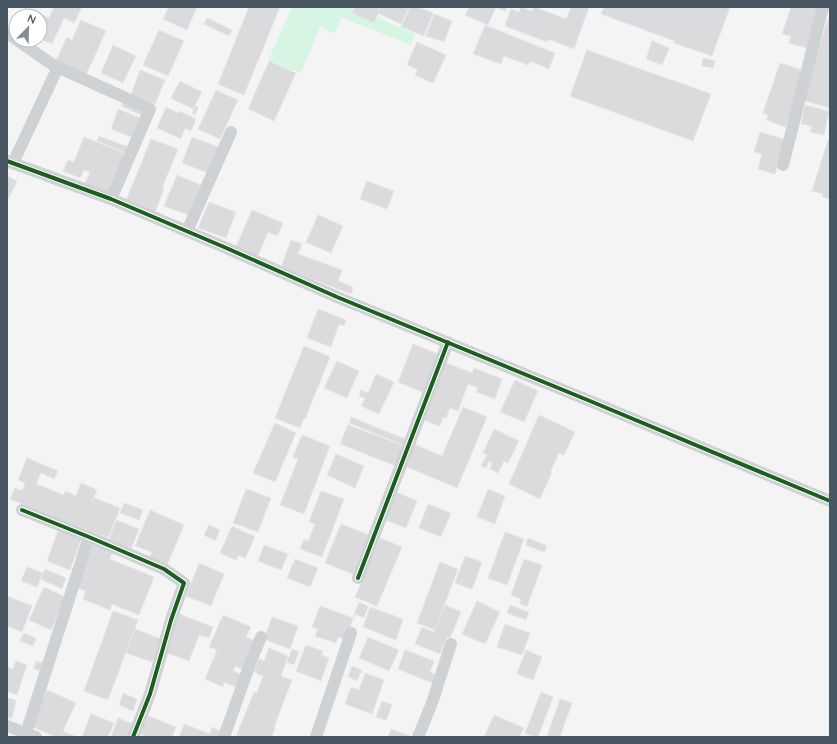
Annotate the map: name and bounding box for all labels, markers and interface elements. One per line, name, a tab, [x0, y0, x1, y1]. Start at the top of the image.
north arrow	[8, 8, 48, 48]
text: N	[25, 11, 38, 27]

